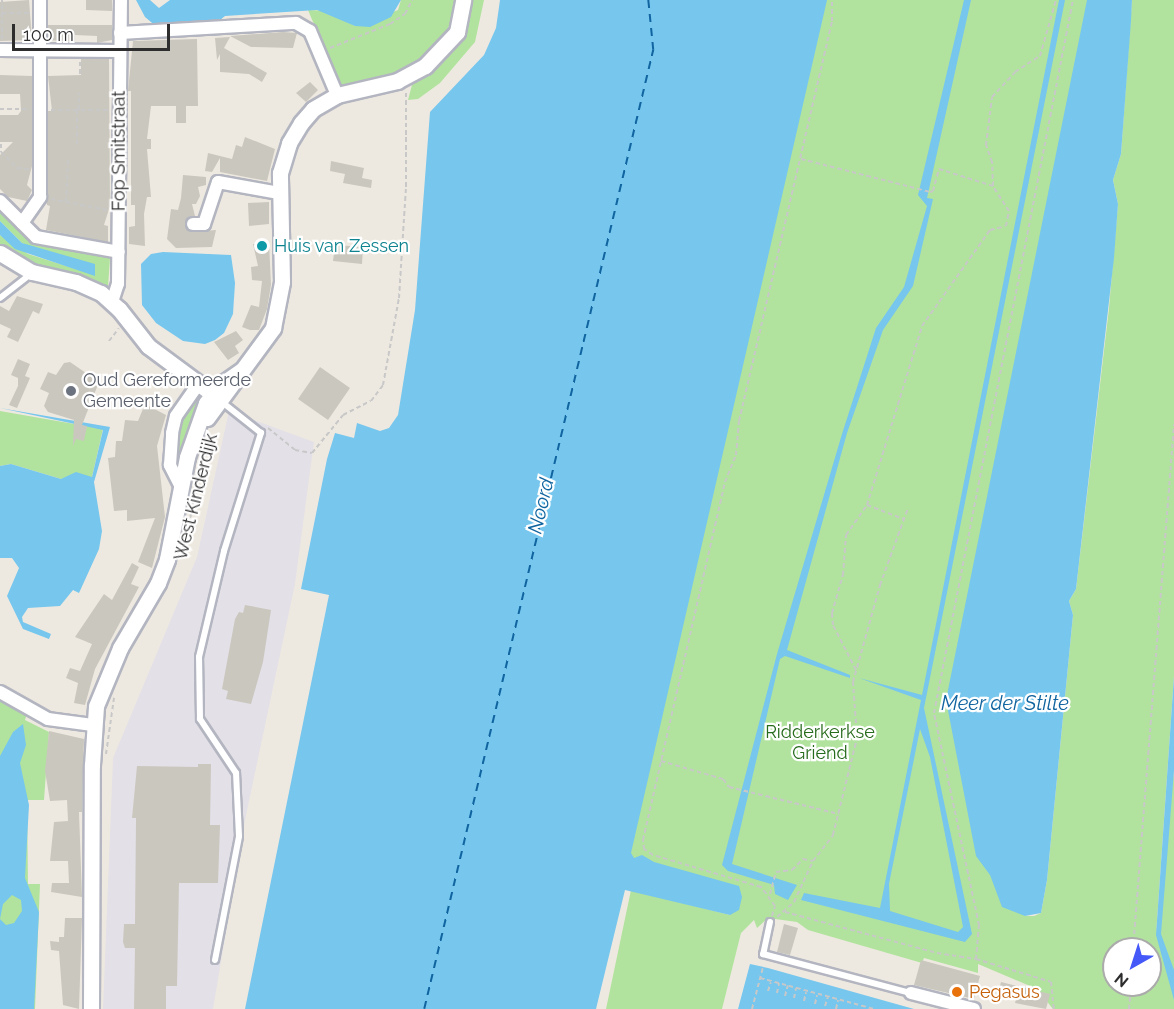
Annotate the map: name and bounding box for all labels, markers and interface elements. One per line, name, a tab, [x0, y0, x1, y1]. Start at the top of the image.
scale bar	[15, 12, 172, 50]
text: 100 m	[23, 24, 74, 45]
street label: Fop Smitstraat	[108, 91, 130, 211]
place label: Huis van Zessen	[274, 235, 409, 257]
marker: Huis van Zessen	[255, 239, 269, 253]
place label: Oud Gereformeerde Gemeente	[83, 370, 251, 412]
marker: Oud Gereformeerde Gemeente	[64, 384, 78, 398]
street label: West Kinderdijk	[170, 431, 222, 563]
water label: Noord	[523, 476, 559, 536]
water label: Meer der Stilte	[941, 691, 1069, 715]
park label: Ridderkerkse Griend	[765, 722, 875, 764]
north arrow	[1102, 937, 1162, 997]
text: N	[1111, 969, 1132, 991]
place label: Pegasus	[969, 981, 1040, 1003]
marker: Pegasus	[950, 985, 964, 999]

